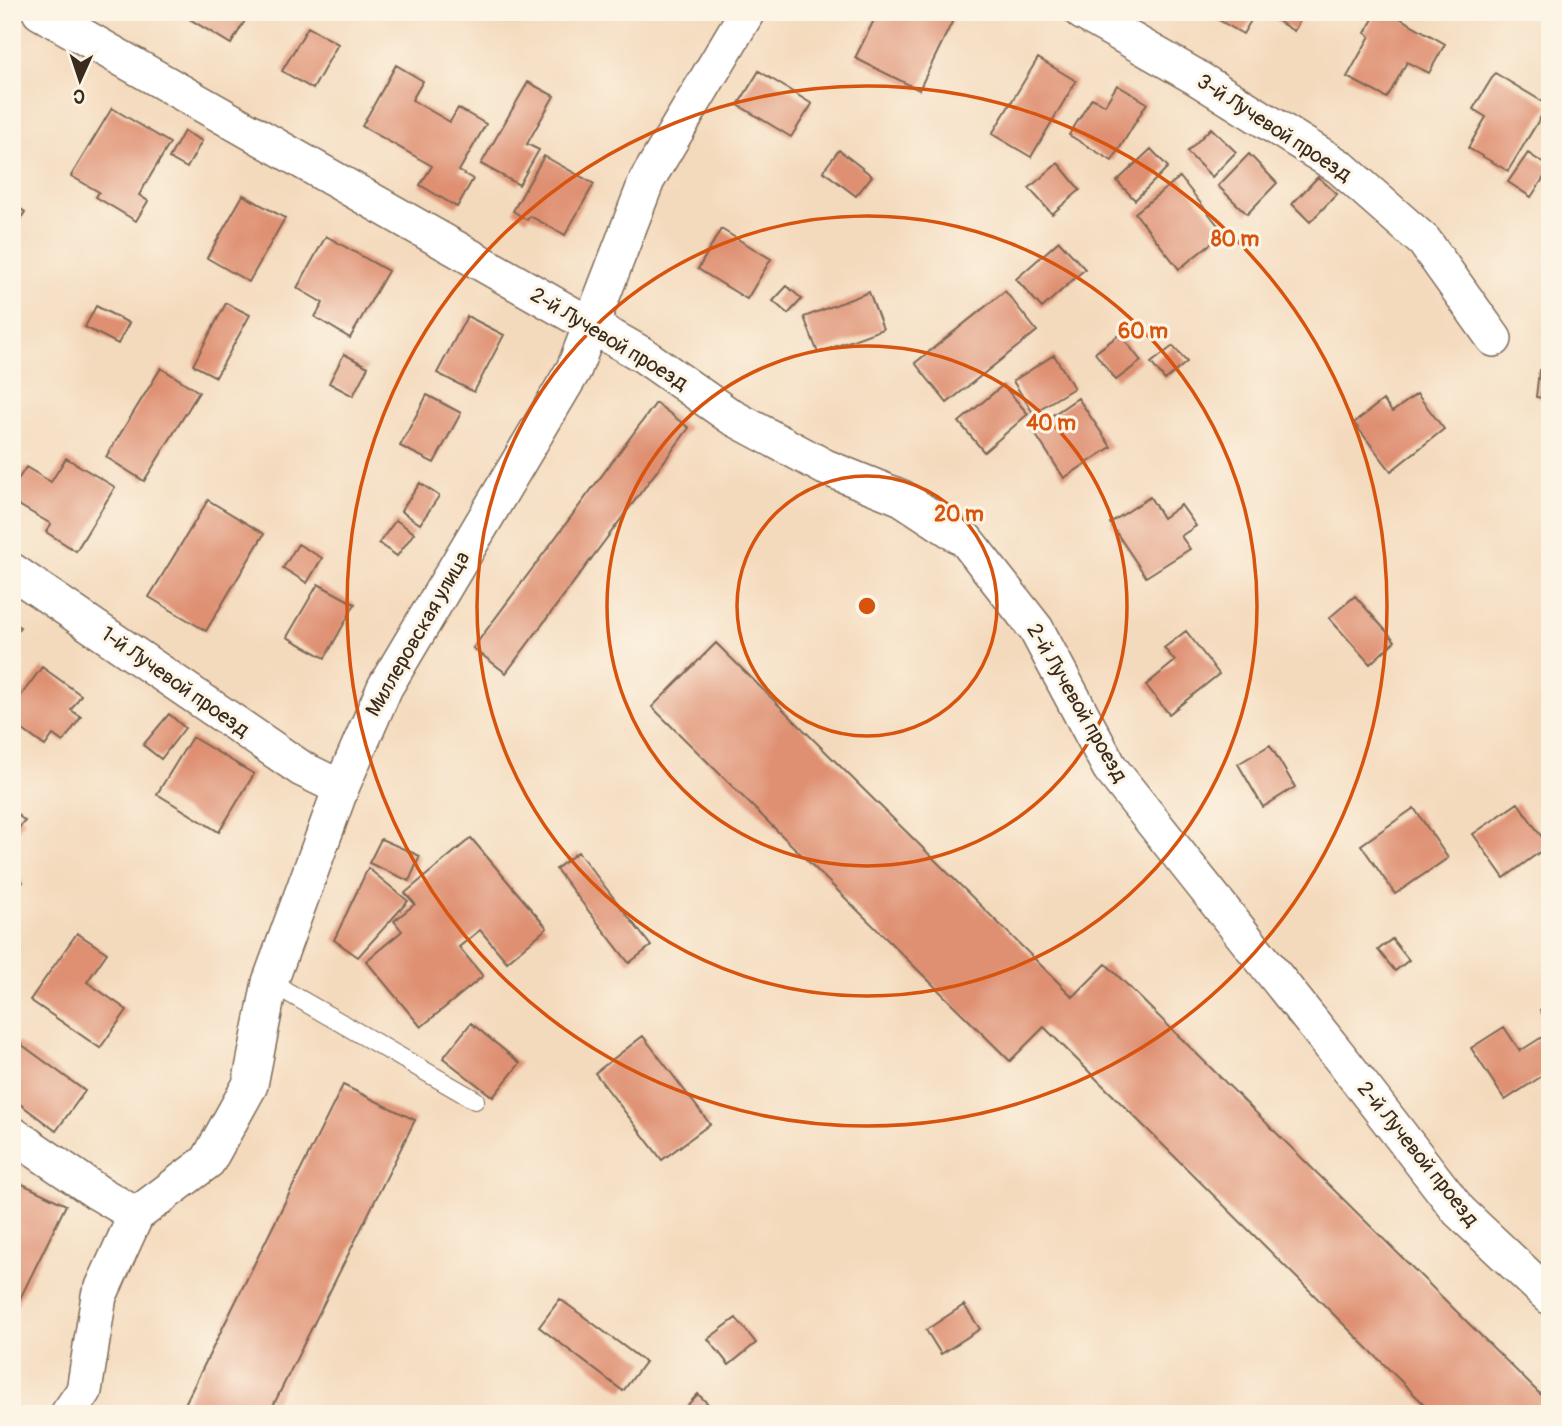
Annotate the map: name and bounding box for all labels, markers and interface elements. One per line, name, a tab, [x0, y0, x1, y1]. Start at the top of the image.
north arrow	[46, 46, 116, 116]
street label: 3-й Лучевой проезд	[1192, 68, 1357, 188]
text: С	[72, 84, 86, 108]
text: 80 m	[1211, 226, 1259, 253]
street label: 2-й Лучевой проезд	[525, 281, 693, 397]
text: 60 m	[1118, 318, 1168, 345]
text: 40 m	[1026, 410, 1076, 437]
text: 20 m	[934, 501, 984, 528]
street label: Миллеровская улица	[360, 547, 476, 721]
centre of rings	[855, 594, 879, 618]
street label: 2-й Лучевой проезд	[1021, 619, 1134, 788]
street label: 1-й Лучевой проезд	[95, 621, 255, 744]
street label: 2-й Лучевой проезд	[1351, 1076, 1485, 1232]

